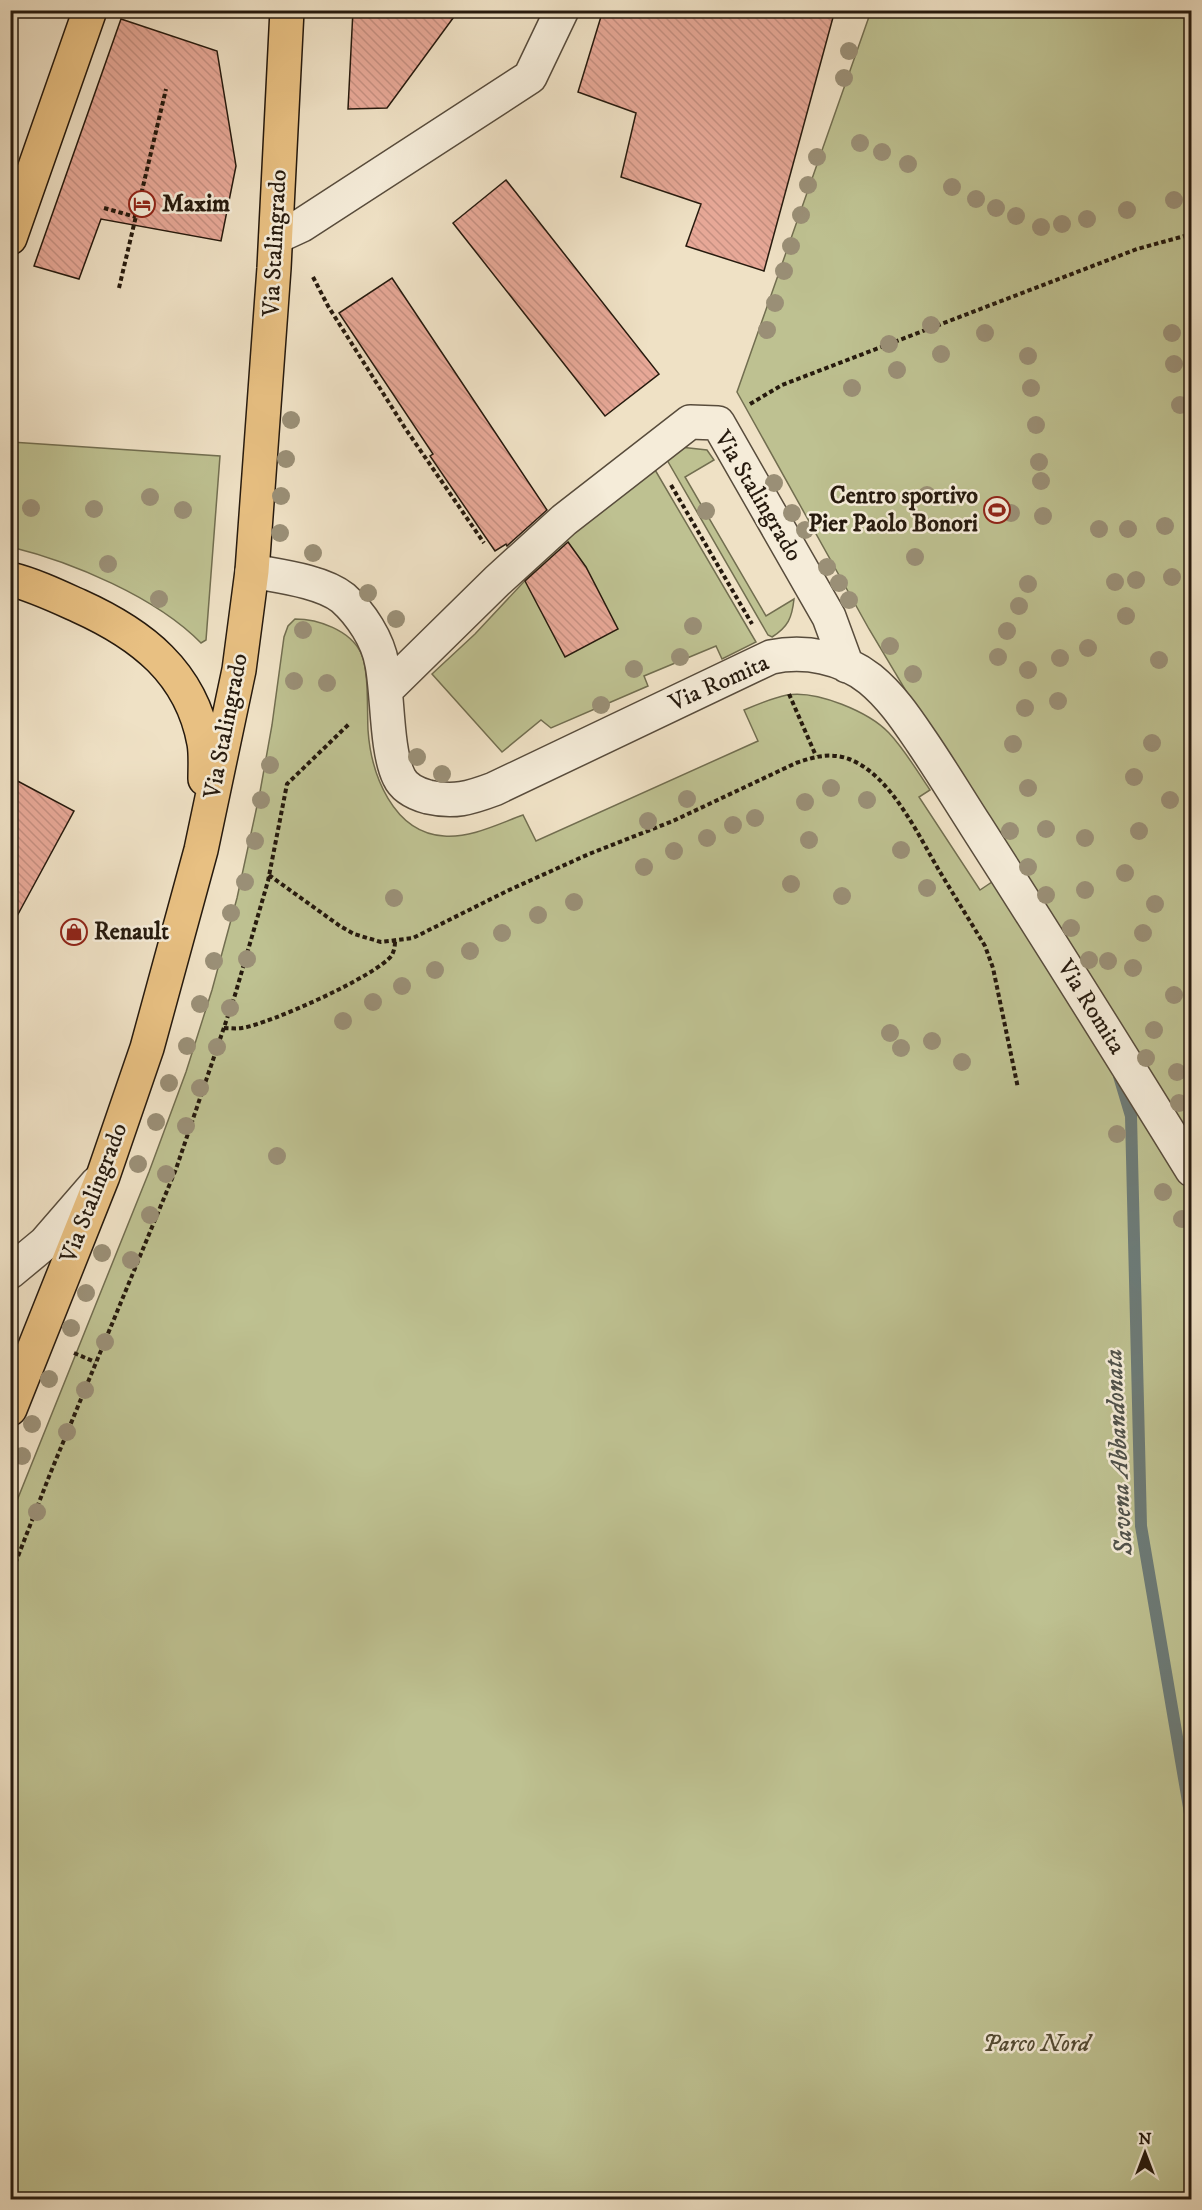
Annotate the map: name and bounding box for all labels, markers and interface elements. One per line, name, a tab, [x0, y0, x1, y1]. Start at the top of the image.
street label: Via Stalingrado	[256, 169, 294, 318]
hotel icon: Maxim	[127, 189, 157, 219]
place label: Maxim	[162, 189, 230, 219]
street label: Via Stalingrado	[707, 424, 809, 567]
place label: Centro sportivo Pier Paolo Bonori	[808, 481, 978, 539]
sports icon: Centro sportivo Pier Paolo Bonori	[982, 495, 1012, 525]
street label: Via Romita	[664, 647, 774, 719]
street label: Via Stalingrado	[197, 651, 255, 802]
shop icon: Renault	[59, 917, 89, 947]
place label: Renault	[94, 917, 169, 947]
street label: Via Romita	[1050, 953, 1132, 1061]
street label: Via Stalingrado	[53, 1119, 134, 1268]
water label: Savena Abbandonata	[1097, 1348, 1141, 1557]
park label: Parco Nord	[982, 2029, 1093, 2059]
north arrow	[1115, 2123, 1175, 2183]
text: N	[1138, 2129, 1152, 2149]

